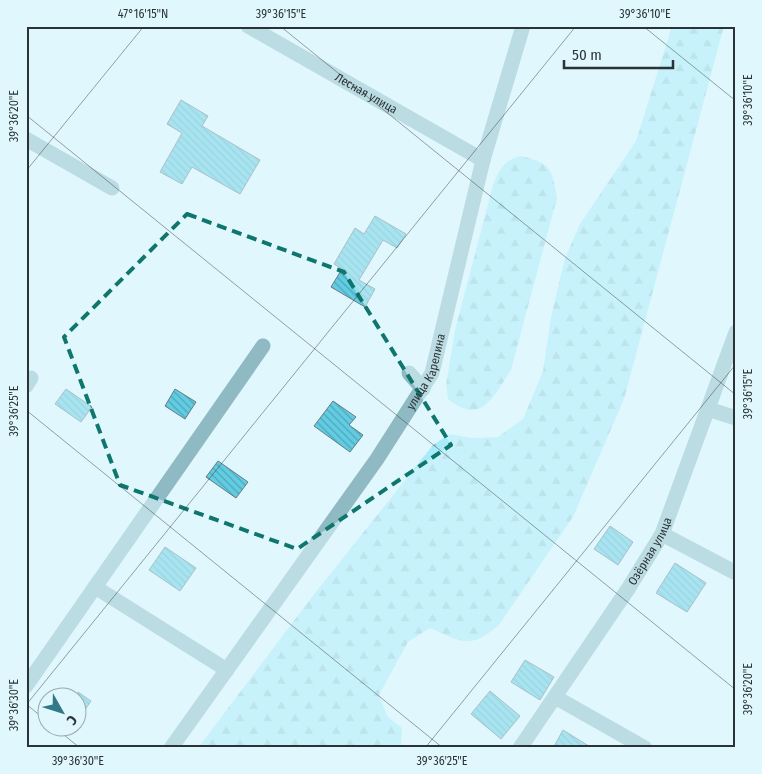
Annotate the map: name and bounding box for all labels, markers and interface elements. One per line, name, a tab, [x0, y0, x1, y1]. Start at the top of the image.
text: 47°16'15"N	[118, 7, 168, 21]
text: 39°36'15"E	[256, 7, 307, 21]
text: 39°36'10"E	[619, 7, 671, 21]
scale bar	[564, 38, 673, 70]
text: 50 m	[572, 46, 602, 64]
street label: Лесная улица	[333, 70, 400, 117]
text: 39°36'10"E	[741, 74, 755, 126]
text: 39°36'20"E	[7, 90, 21, 142]
street label: улица Карелина	[403, 332, 448, 412]
text: 39°36'15"E	[741, 368, 755, 419]
text: 39°36'25"E	[7, 385, 21, 436]
street label: Озёрная улица	[625, 515, 675, 588]
text: 39°36'20"E	[741, 663, 755, 715]
text: 39°36'30"E	[7, 679, 21, 731]
north arrow	[38, 686, 88, 736]
text: С	[62, 712, 81, 729]
text: 39°36'30"E	[52, 754, 104, 768]
text: 39°36'25"E	[417, 754, 468, 768]

